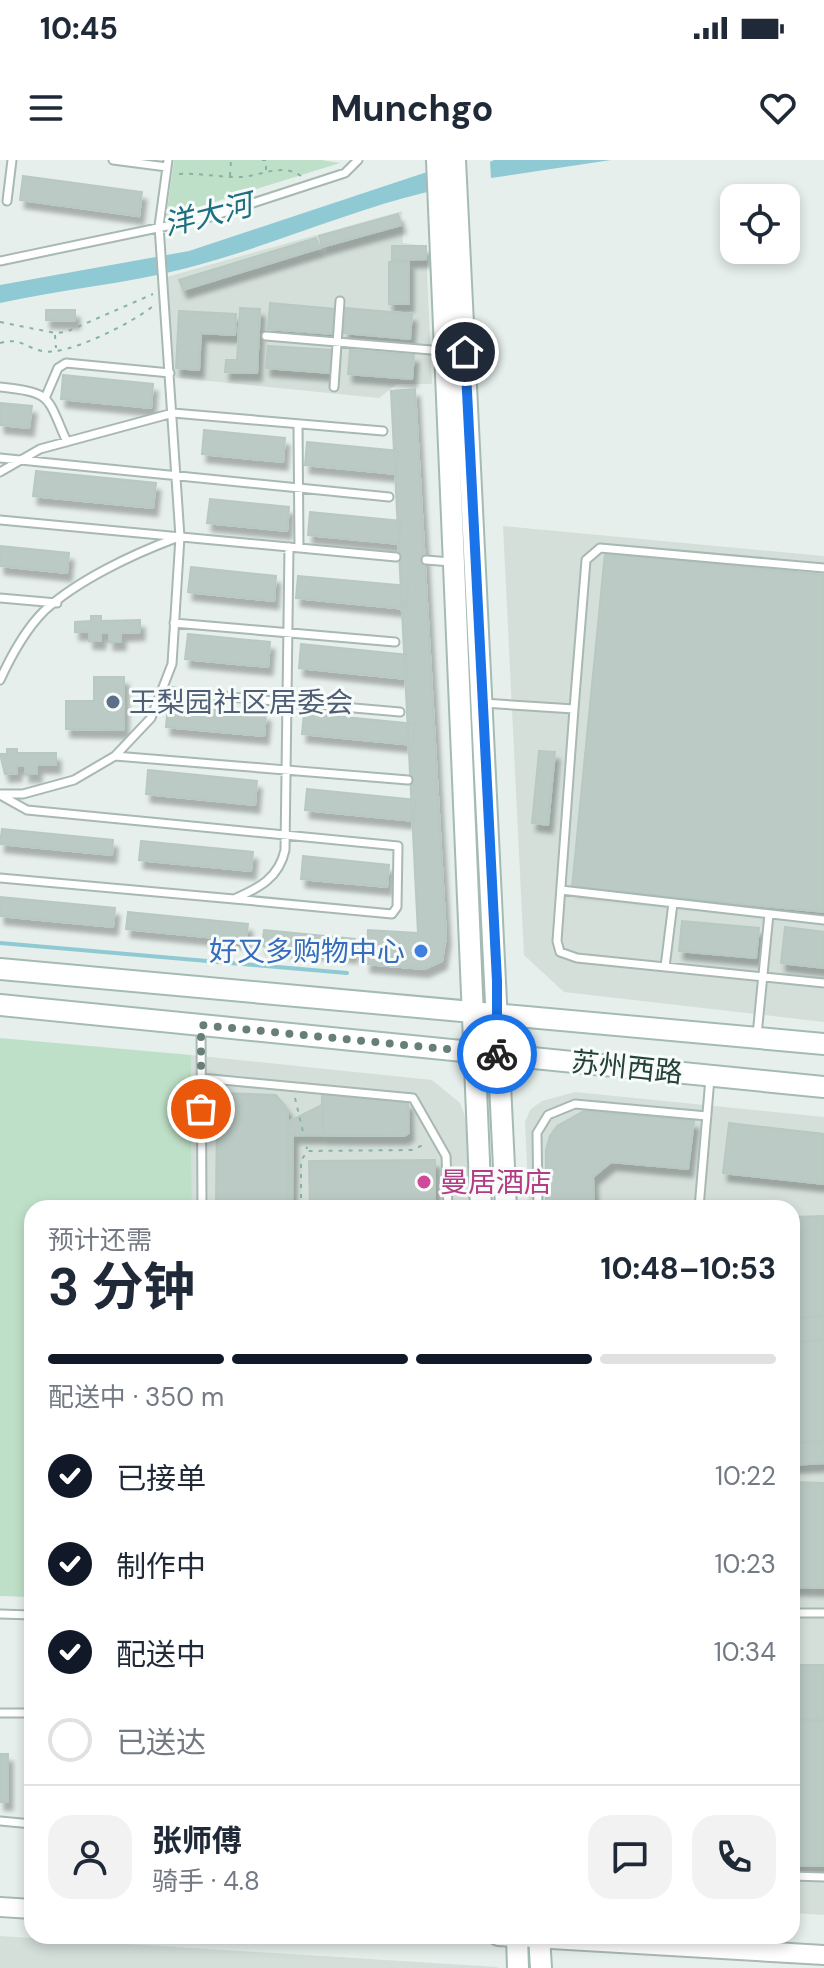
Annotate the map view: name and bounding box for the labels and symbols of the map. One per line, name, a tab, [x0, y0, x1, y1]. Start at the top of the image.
water label: 洋大河	[159, 183, 261, 244]
pin	[431, 318, 499, 386]
place label: 王梨园社区居委会	[129, 684, 353, 721]
marker: 王梨园社区居委会	[104, 693, 122, 711]
place label: 好又多购物中心	[209, 933, 405, 970]
marker: 好又多购物中心	[412, 942, 430, 960]
courier	[457, 1014, 537, 1094]
street label: 苏州西路	[569, 1043, 685, 1092]
pin	[167, 1075, 235, 1143]
place label: 曼居酒店	[440, 1164, 552, 1201]
marker: 曼居酒店	[415, 1173, 433, 1191]

